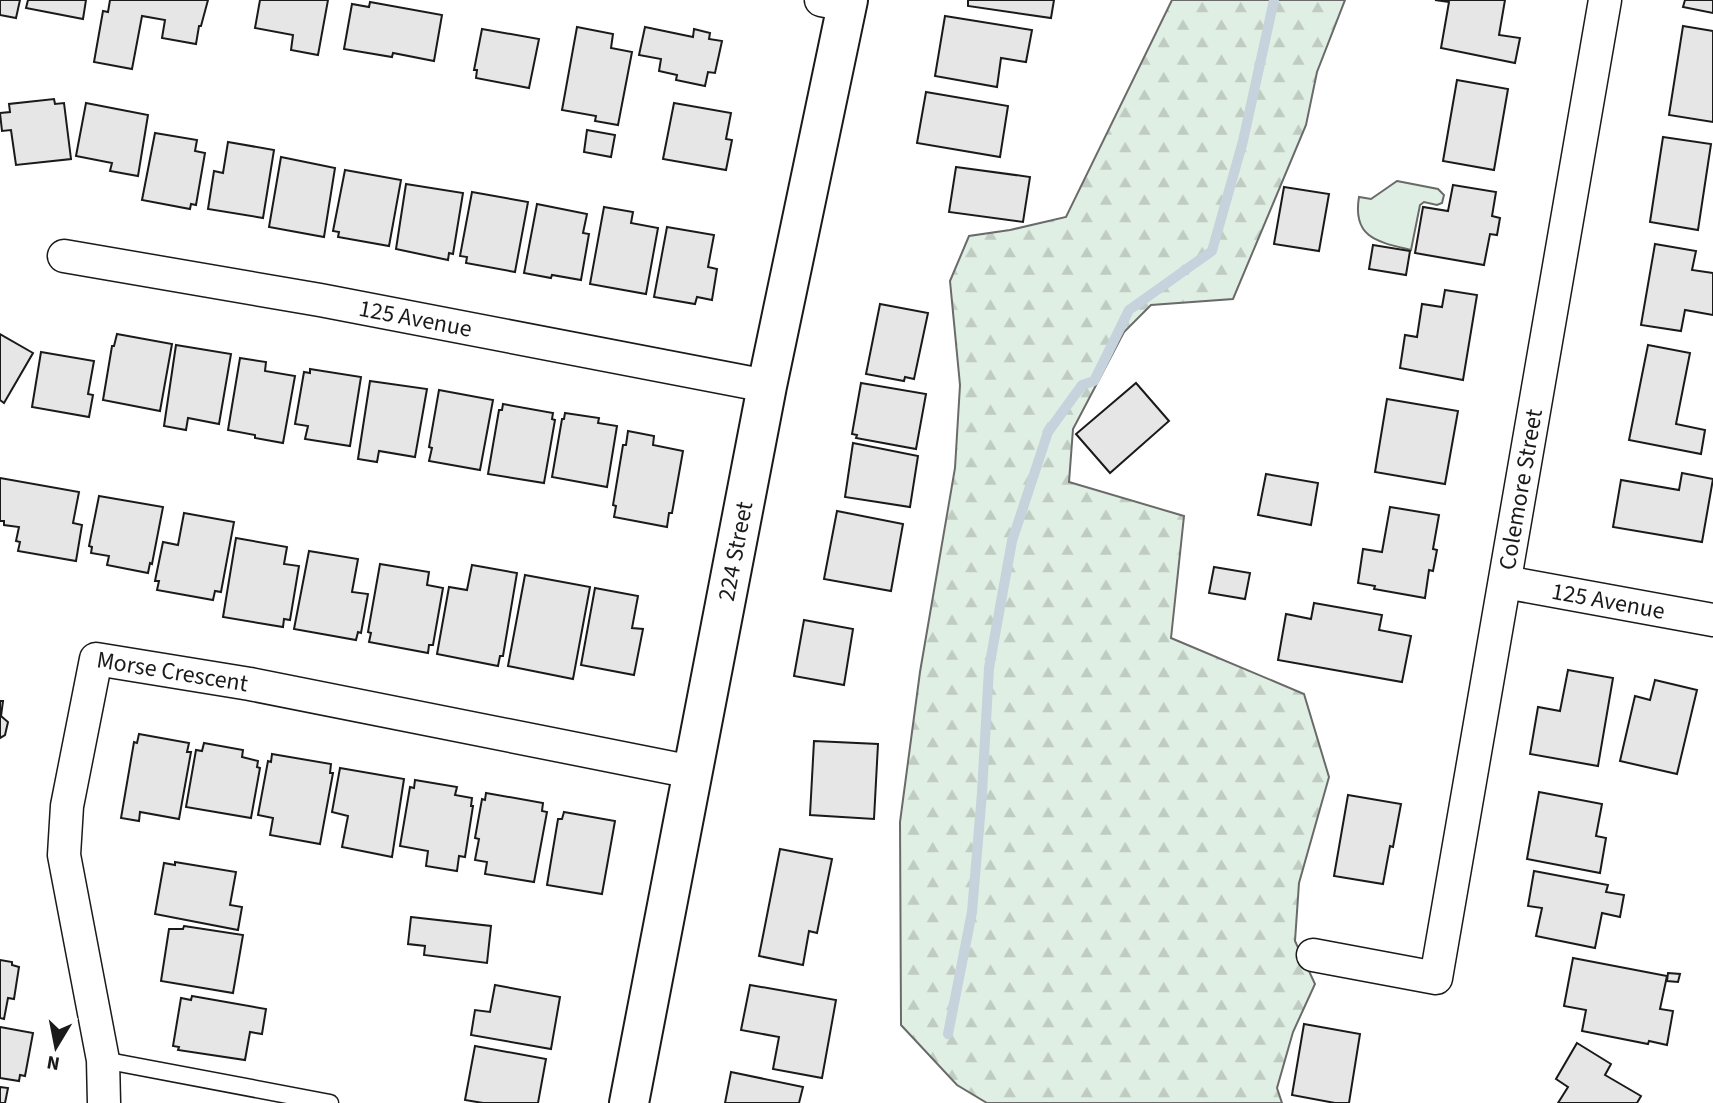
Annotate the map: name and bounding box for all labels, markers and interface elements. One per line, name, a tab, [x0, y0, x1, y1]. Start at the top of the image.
street label: 125 Avenue	[356, 290, 475, 346]
street label: Colemore Street	[1489, 406, 1552, 573]
street label: 224 Street	[709, 498, 762, 604]
street label: 125 Avenue	[1549, 573, 1668, 628]
street label: Morse Crescent	[94, 642, 251, 701]
north arrow	[21, 1012, 91, 1082]
text: N	[45, 1048, 62, 1077]

